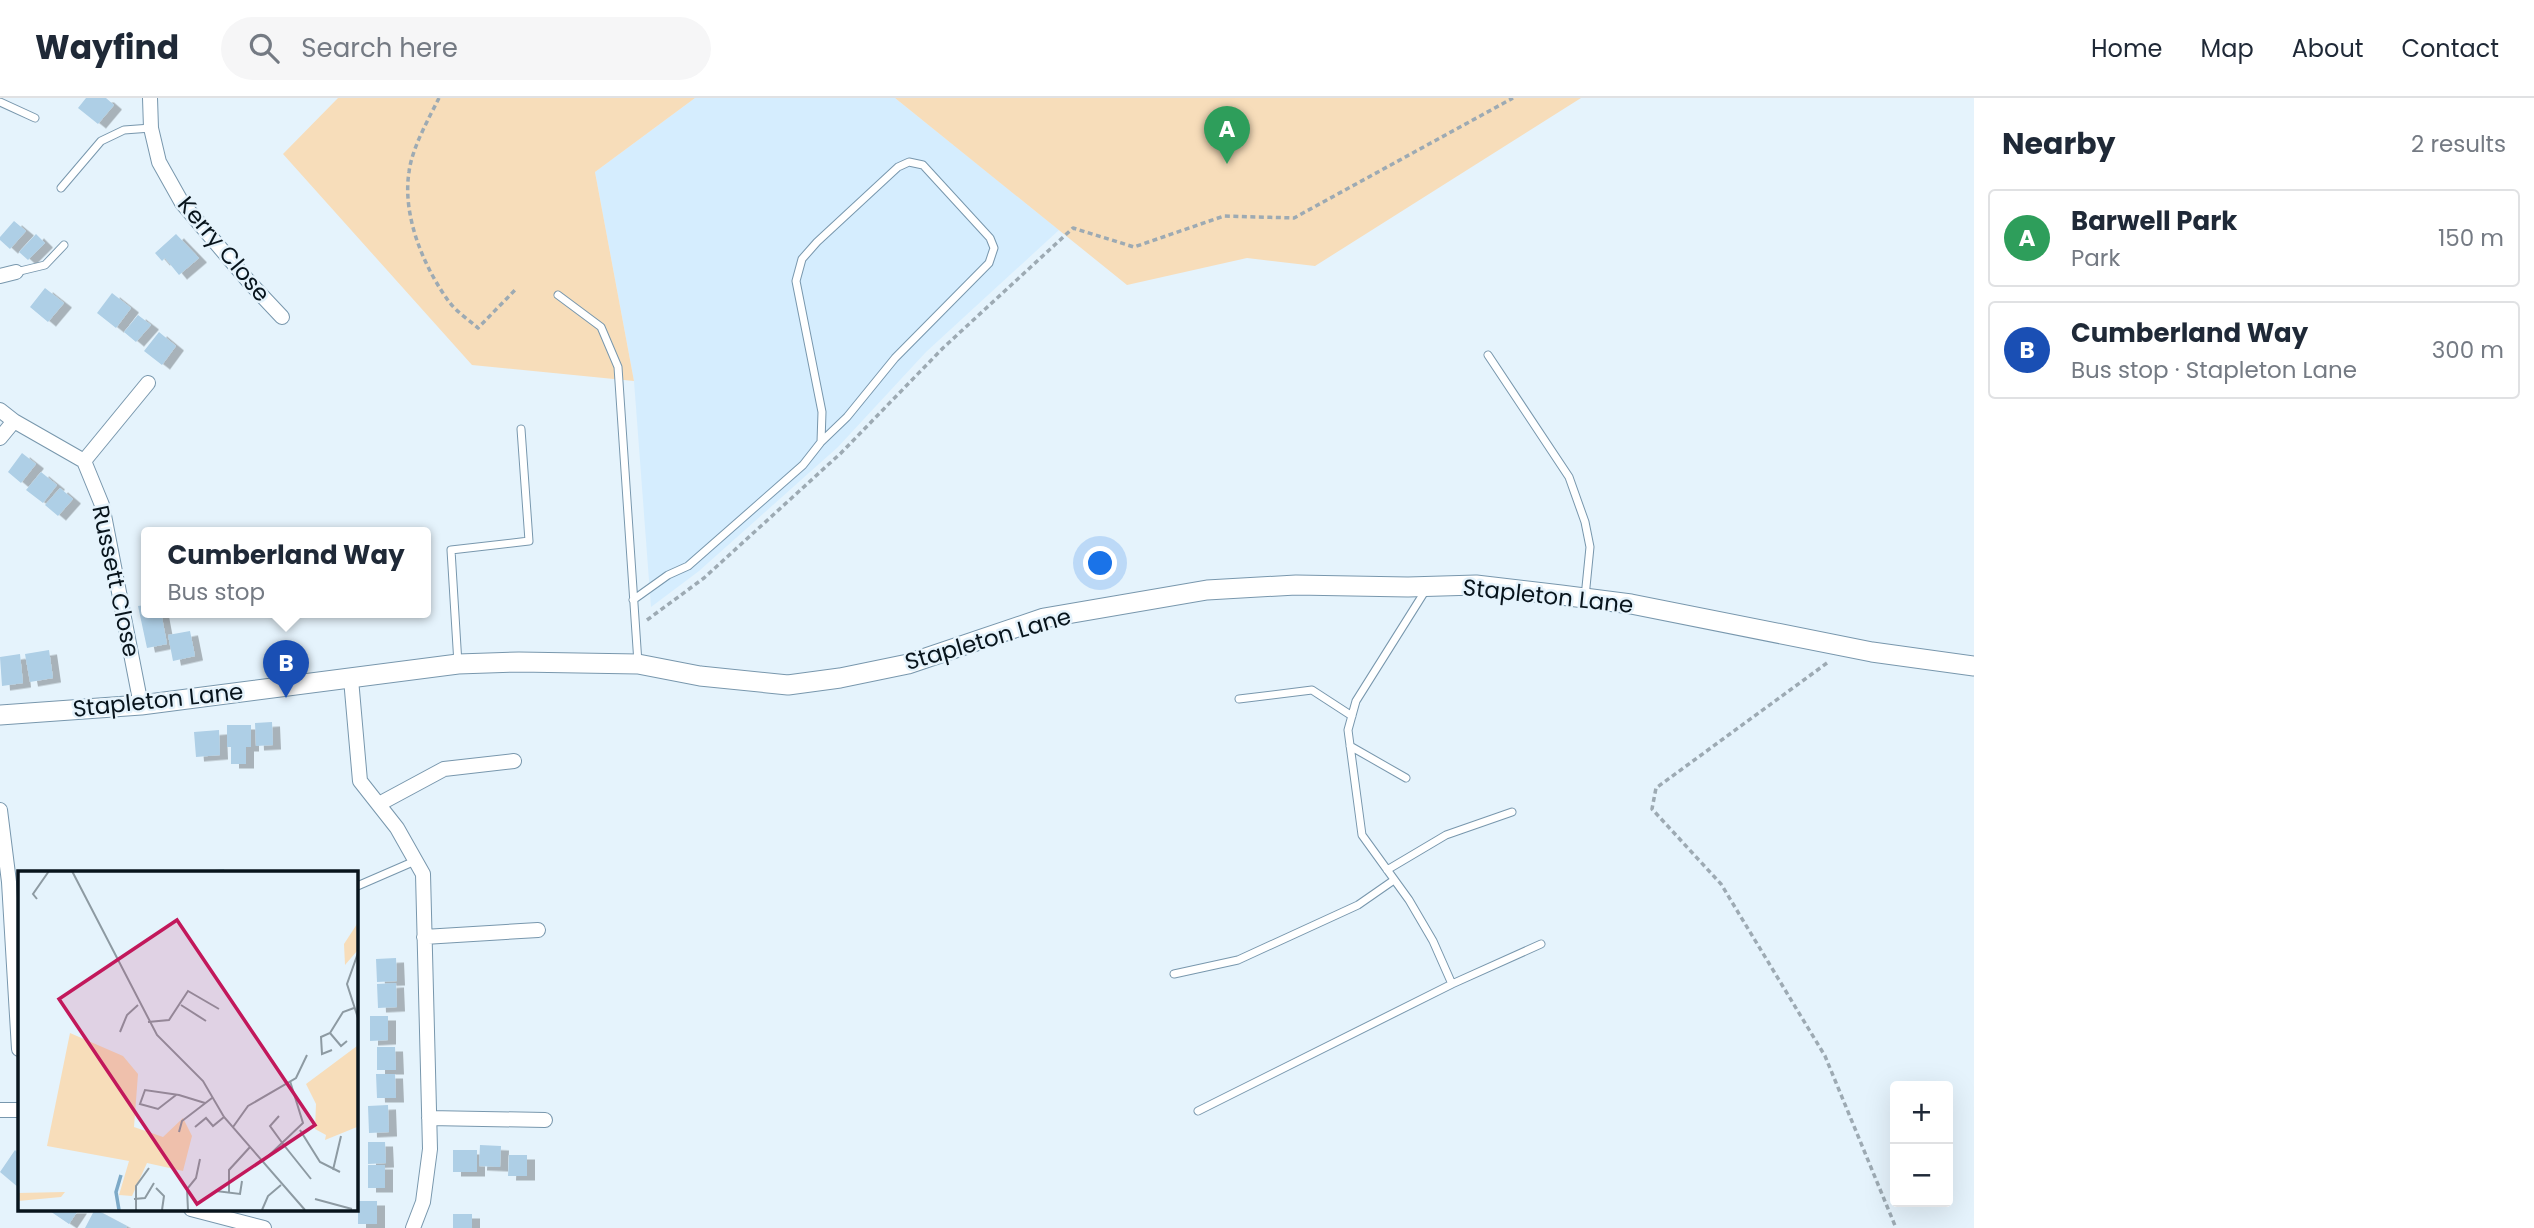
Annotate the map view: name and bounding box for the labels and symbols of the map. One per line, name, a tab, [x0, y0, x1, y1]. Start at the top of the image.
pin: A	[1204, 106, 1250, 164]
street label: Kerry Close	[170, 189, 278, 309]
street label: Russett Close	[84, 502, 148, 660]
your location	[1083, 546, 1117, 580]
street label: Stapleton Lane	[1461, 571, 1635, 621]
street label: Stapleton Lane	[901, 600, 1075, 678]
pin: B	[263, 640, 309, 698]
street label: Stapleton Lane	[71, 675, 245, 725]
inset map	[18, 871, 357, 1210]

